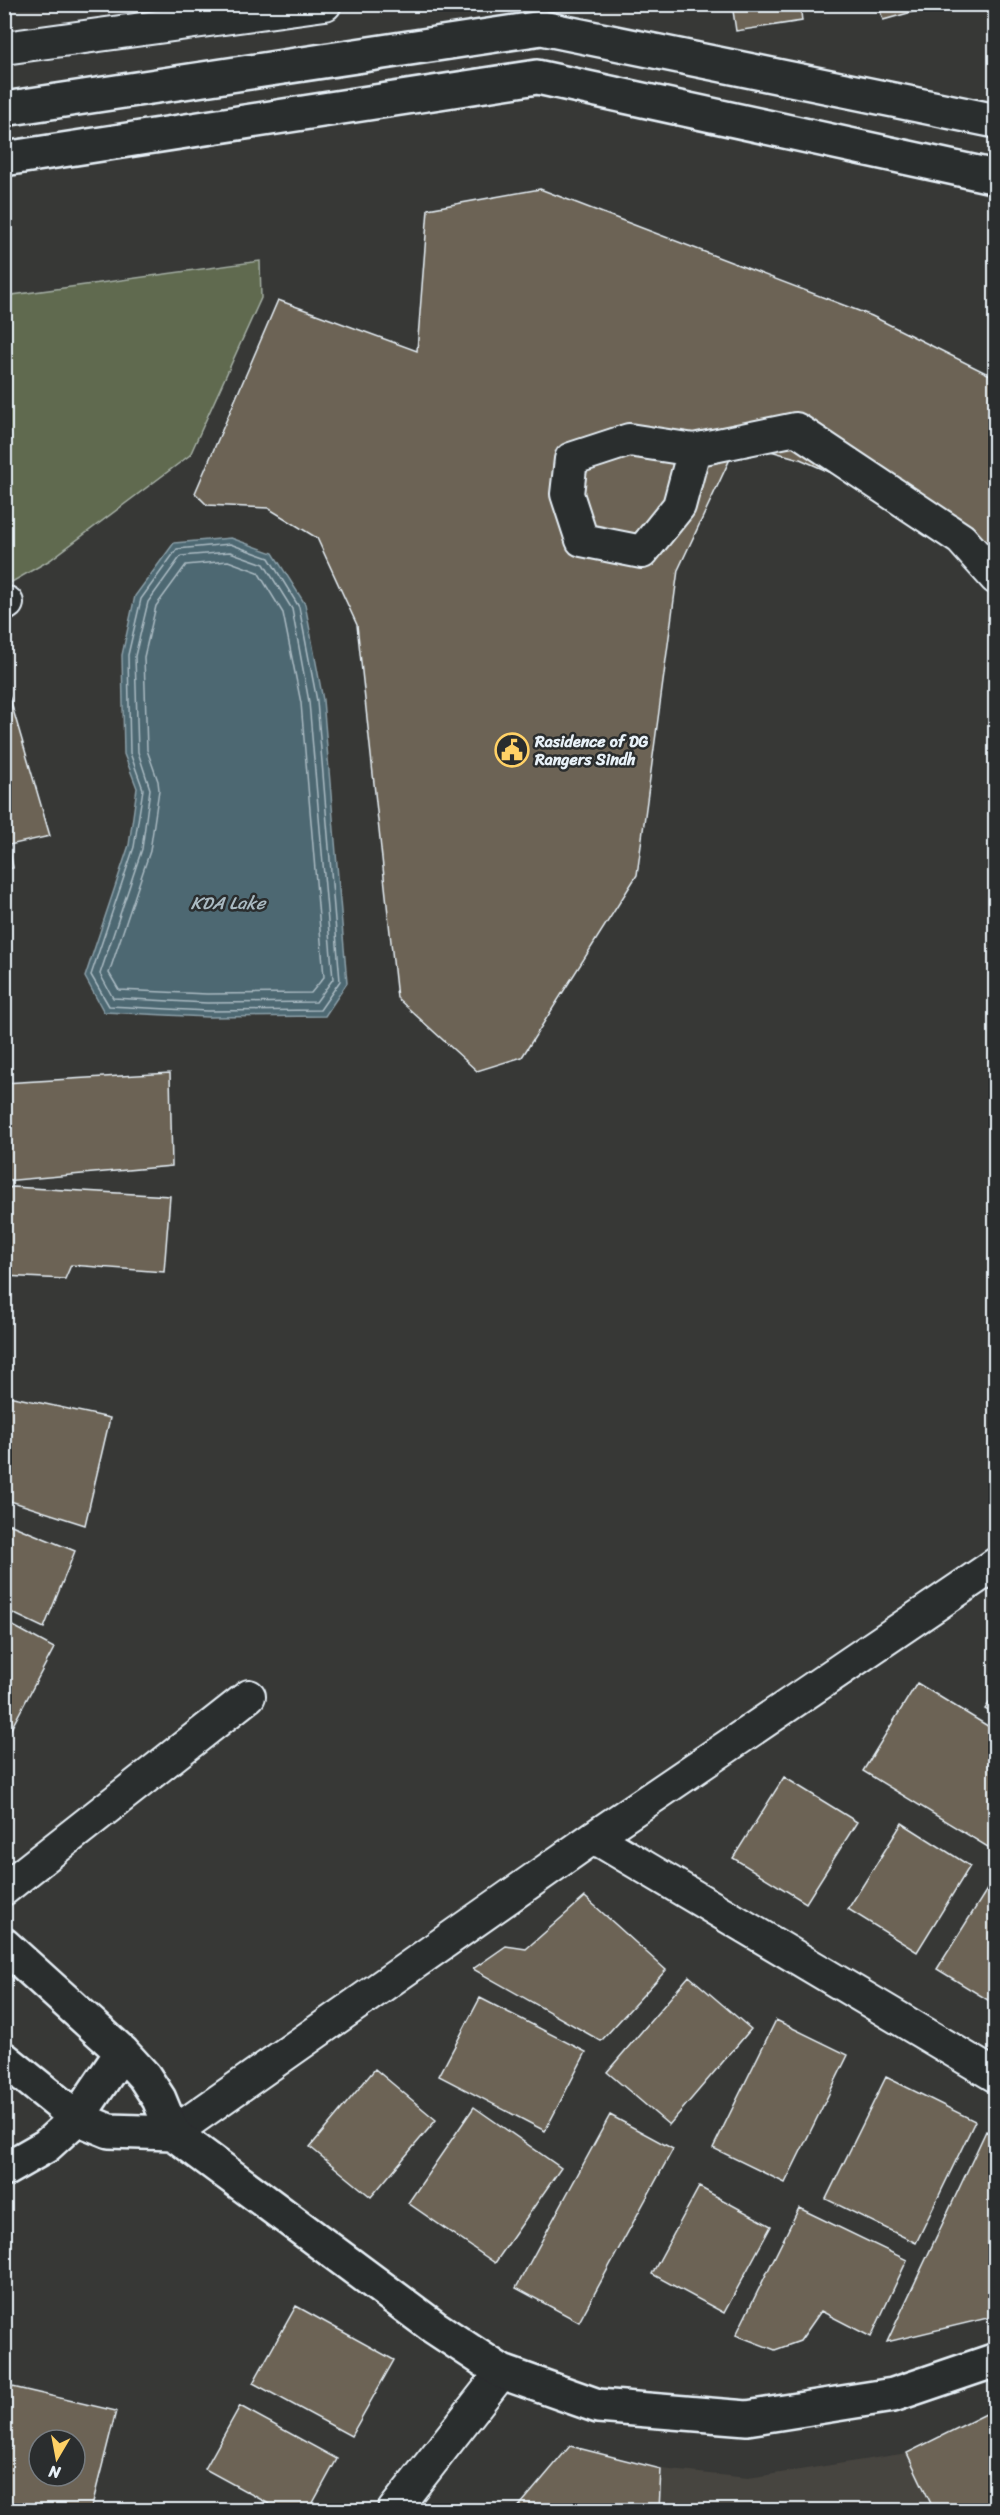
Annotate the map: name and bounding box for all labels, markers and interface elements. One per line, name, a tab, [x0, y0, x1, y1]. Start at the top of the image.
place label: Rasidence of DG Rangers Sindh	[534, 727, 649, 774]
public building icon: Rasidence of DG Rangers Sindh	[494, 732, 530, 768]
water label: KDA Lake	[191, 887, 267, 919]
north arrow	[27, 2428, 87, 2488]
text: N	[46, 2457, 63, 2488]

